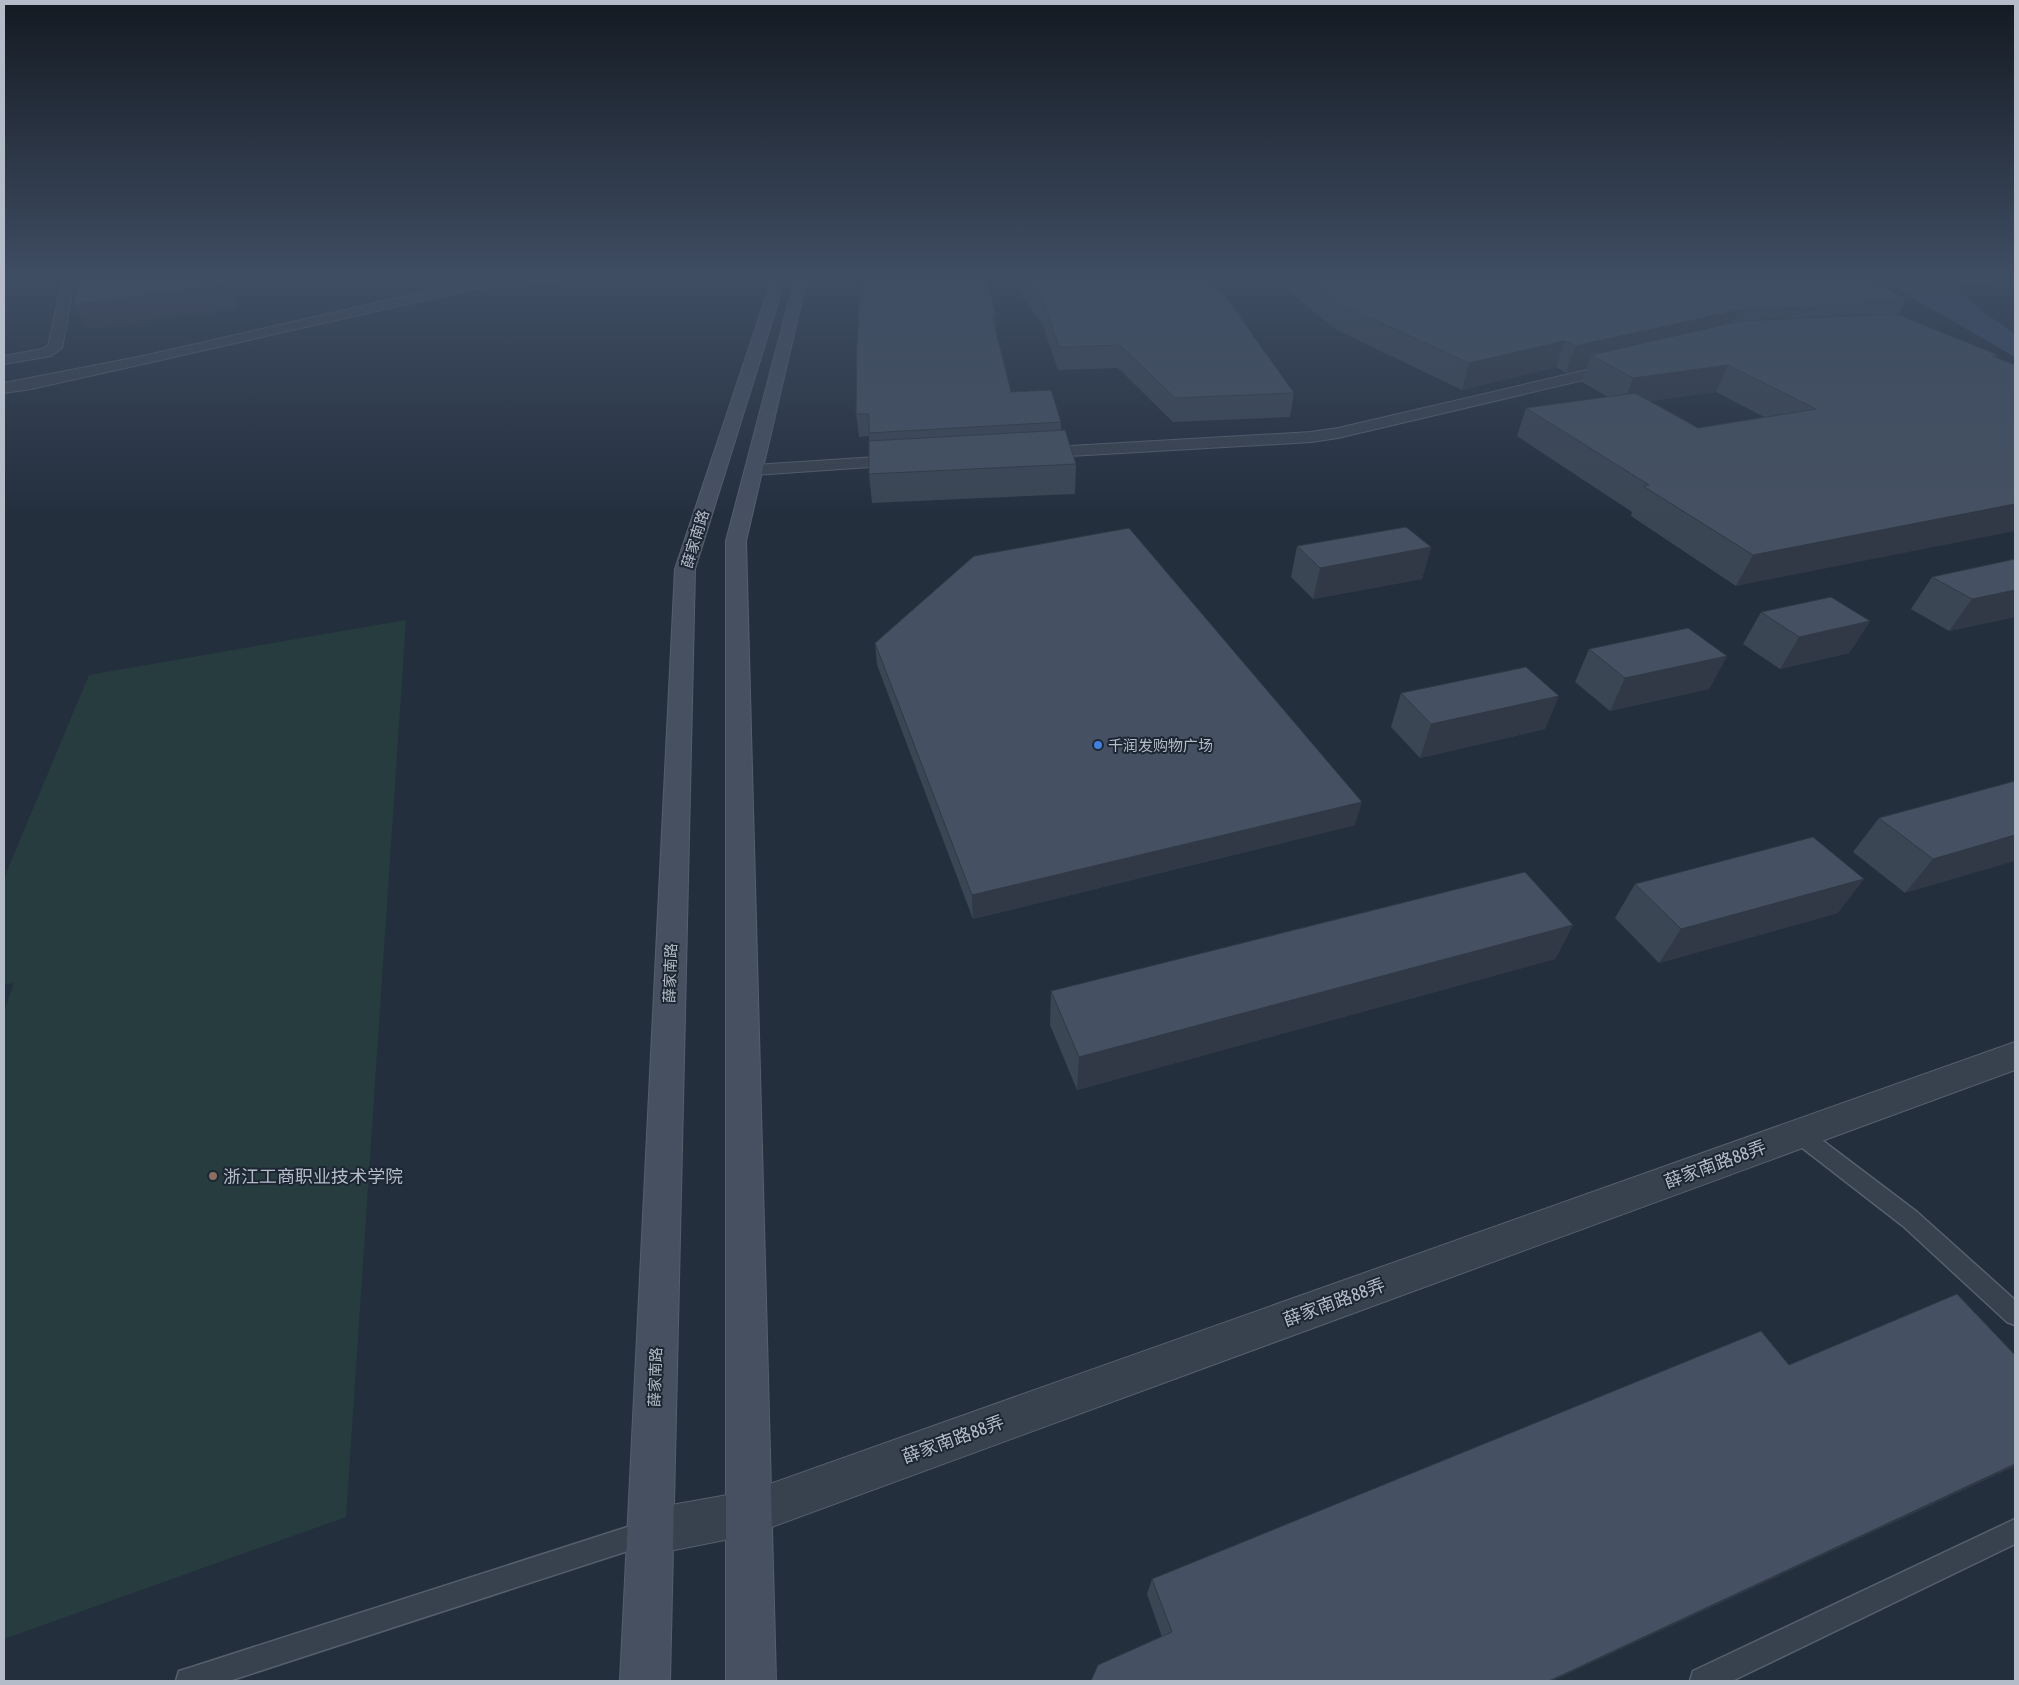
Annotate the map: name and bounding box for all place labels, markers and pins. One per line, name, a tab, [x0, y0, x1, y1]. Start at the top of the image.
place label: 千润发购物广场	[1108, 737, 1213, 754]
marker: 千润发购物广场	[1092, 739, 1104, 751]
place label: 浙江工商职业技术学院	[223, 1166, 403, 1187]
marker: 浙江工商职业技术学院	[207, 1170, 219, 1182]

